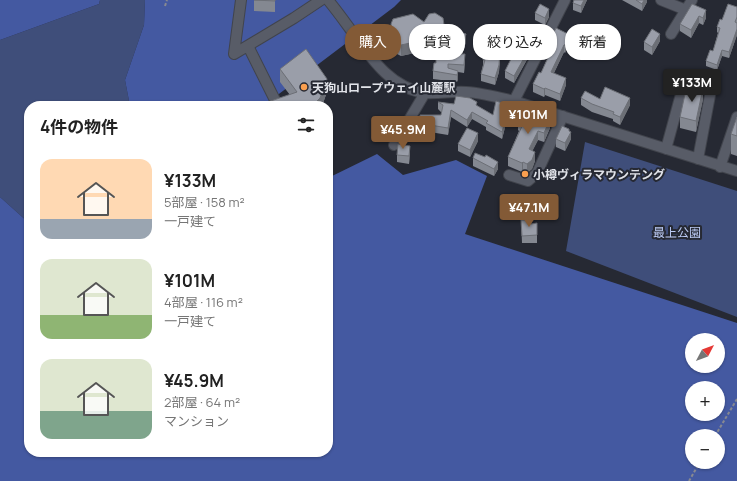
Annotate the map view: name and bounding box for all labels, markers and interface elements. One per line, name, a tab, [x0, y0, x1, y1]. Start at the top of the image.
chip: 購入	[345, 24, 401, 60]
chip: 賃貸	[409, 24, 465, 60]
chip: 絞り込み	[473, 24, 557, 60]
chip: 新着	[565, 24, 621, 60]
pin: ¥133M	[664, 69, 720, 103]
text: ¥133M	[672, 73, 712, 91]
place label: 天狗山ロープウェイ山麓駅	[312, 79, 455, 96]
marker: 天狗山ロープウェイ山麓駅	[299, 82, 309, 92]
pin: ¥101M	[500, 101, 556, 135]
text: ¥101M	[508, 105, 548, 123]
icon: filters	[295, 114, 317, 136]
text: 4件の物件	[40, 115, 118, 138]
pin: ¥45.9M	[370, 116, 436, 150]
text: ¥45.9M	[380, 120, 426, 138]
place label: 小樽ヴィラマウンテング	[533, 166, 665, 183]
text: ¥133M	[164, 169, 216, 192]
marker: 小樽ヴィラマウンテング	[520, 169, 530, 179]
icon: home	[72, 175, 120, 223]
text: 5部屋 · 158 m²	[164, 193, 245, 211]
pin: ¥47.1M	[496, 194, 562, 228]
text: ¥47.1M	[509, 198, 549, 216]
text: 一戸建て	[164, 212, 216, 230]
park label: 最上公園	[653, 224, 701, 241]
text: ¥101M	[164, 269, 215, 292]
icon: home	[72, 275, 120, 323]
text: 4部屋 · 116 m²	[164, 293, 243, 311]
text: 一戸建て	[164, 312, 216, 330]
north arrow	[685, 333, 725, 373]
map controls	[685, 333, 725, 469]
text: ¥45.9M	[164, 369, 224, 392]
icon: home	[72, 375, 120, 423]
button: +	[685, 381, 725, 421]
text: 2部屋 · 64 m²	[164, 393, 240, 411]
text: マンション	[164, 412, 229, 430]
button: −	[685, 429, 725, 469]

